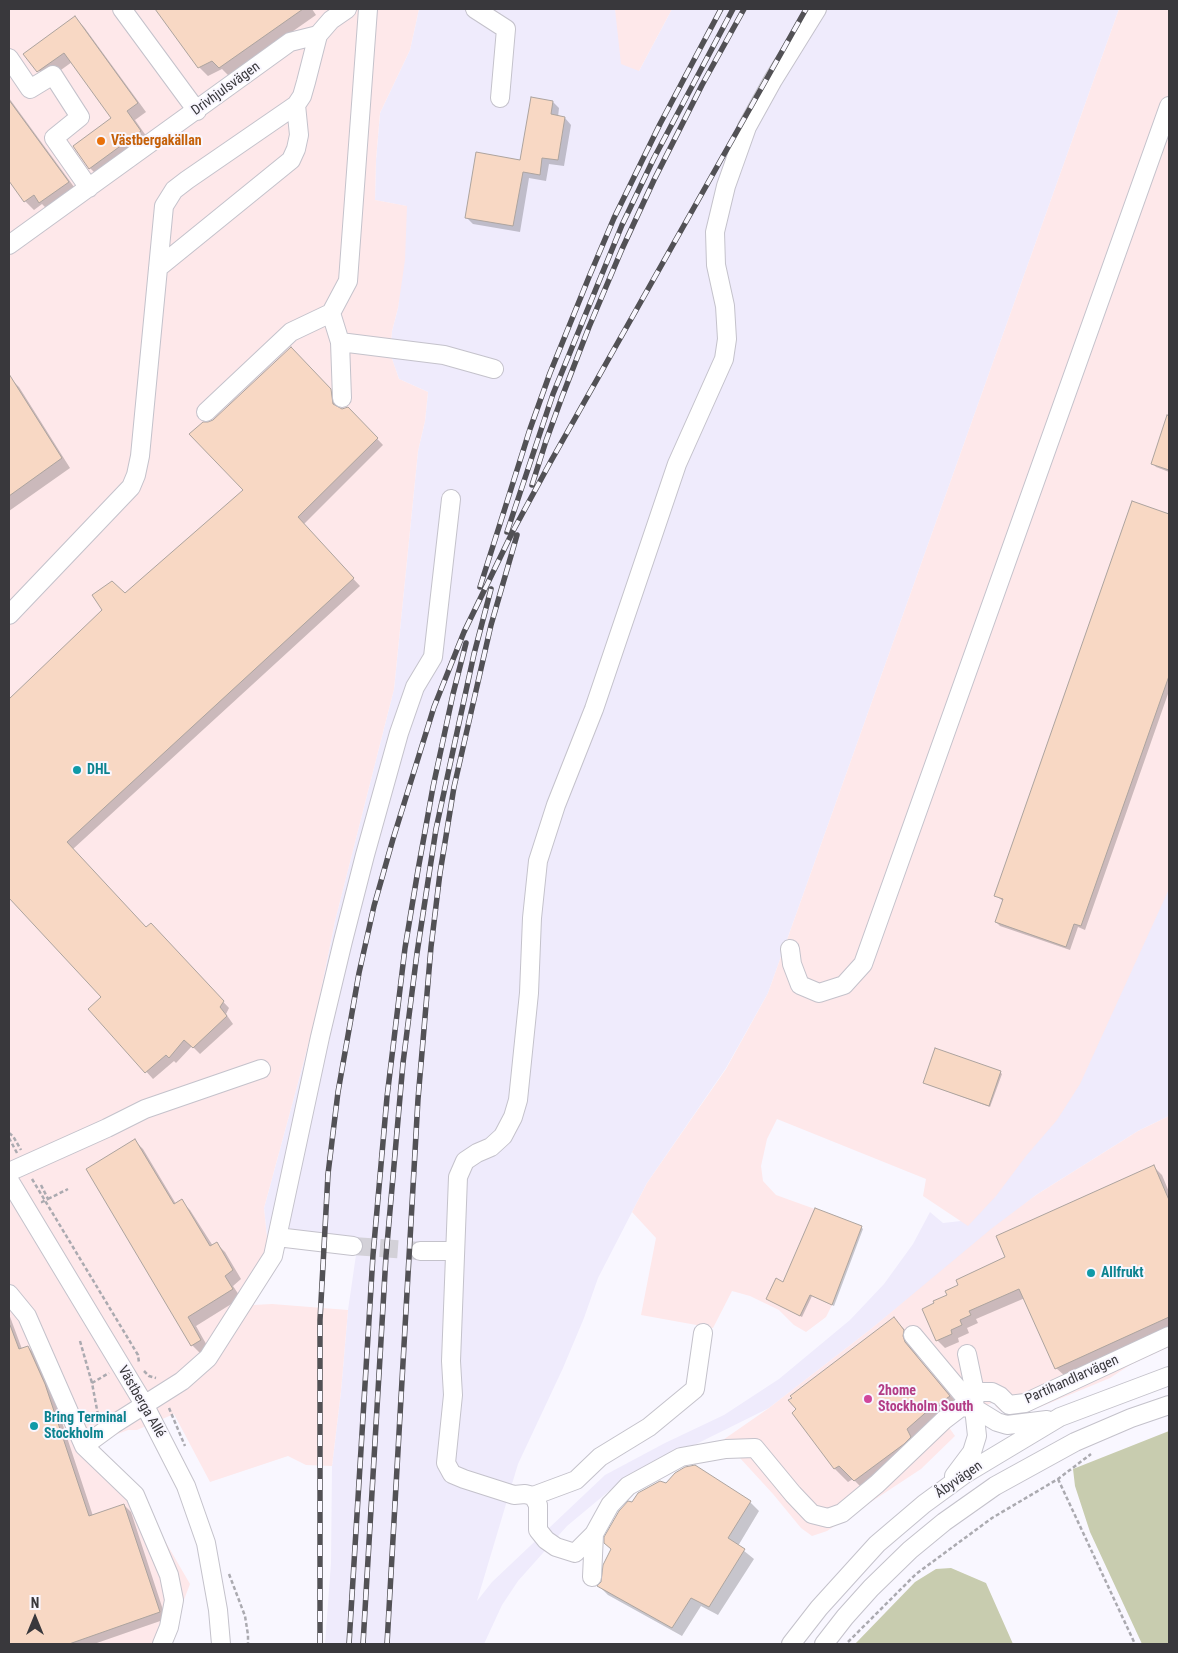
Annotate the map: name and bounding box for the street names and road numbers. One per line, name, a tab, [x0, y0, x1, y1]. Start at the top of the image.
street label: Drivhjulsvägen	[188, 59, 264, 119]
street label: Partihandlarvägen	[1023, 1352, 1121, 1408]
street label: Västberga Allé	[114, 1363, 168, 1441]
street label: Åbyvägen	[932, 1458, 986, 1502]

